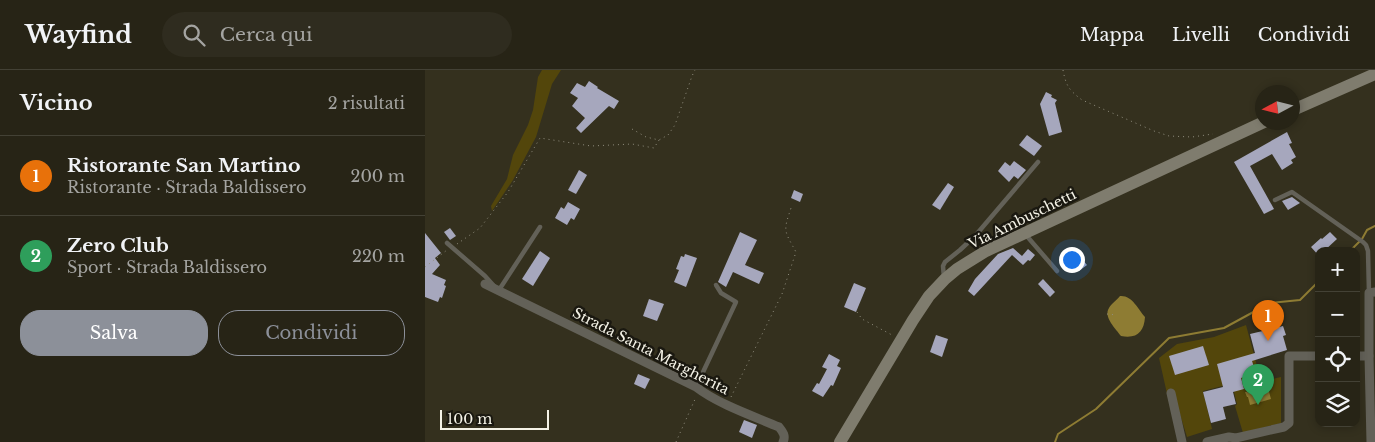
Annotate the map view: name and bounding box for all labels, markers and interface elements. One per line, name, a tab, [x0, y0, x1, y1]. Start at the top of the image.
search box	[162, 12, 512, 57]
text: Wayfind	[25, 20, 132, 49]
icon: search	[180, 21, 208, 49]
text: Cerca qui	[220, 23, 312, 46]
text: Mappa	[1080, 24, 1144, 46]
text: Livelli	[1172, 24, 1230, 46]
text: Condividi	[1258, 24, 1350, 46]
north arrow	[1255, 85, 1300, 130]
text: Vicino	[20, 90, 93, 116]
text: 2 risultati	[328, 93, 405, 113]
text: Ristorante San Martino	[67, 154, 301, 177]
text: 1	[33, 166, 39, 186]
text: 200 m	[351, 166, 405, 186]
text: Ristorante · Strada Baldissero	[67, 177, 306, 197]
street label: Via Ambuschetti	[964, 185, 1079, 253]
text: Zero Club	[67, 234, 169, 257]
text: 2	[31, 246, 41, 266]
text: 220 m	[352, 246, 405, 266]
your location	[1059, 247, 1085, 273]
map controls	[1315, 247, 1360, 427]
button: +	[1315, 247, 1360, 292]
text: Sport · Strada Baldissero	[67, 257, 267, 277]
button: −	[1315, 292, 1360, 337]
pin: 1	[1252, 300, 1284, 341]
street label: Strada Santa Margherita	[570, 304, 733, 398]
button: Salva	[20, 310, 208, 356]
button: Condividi	[218, 310, 405, 356]
button: locate	[1315, 337, 1360, 382]
pin: 2	[1242, 364, 1274, 405]
button: layers	[1315, 382, 1360, 427]
scale bar	[440, 407, 549, 430]
text: 100 m	[447, 410, 492, 428]

